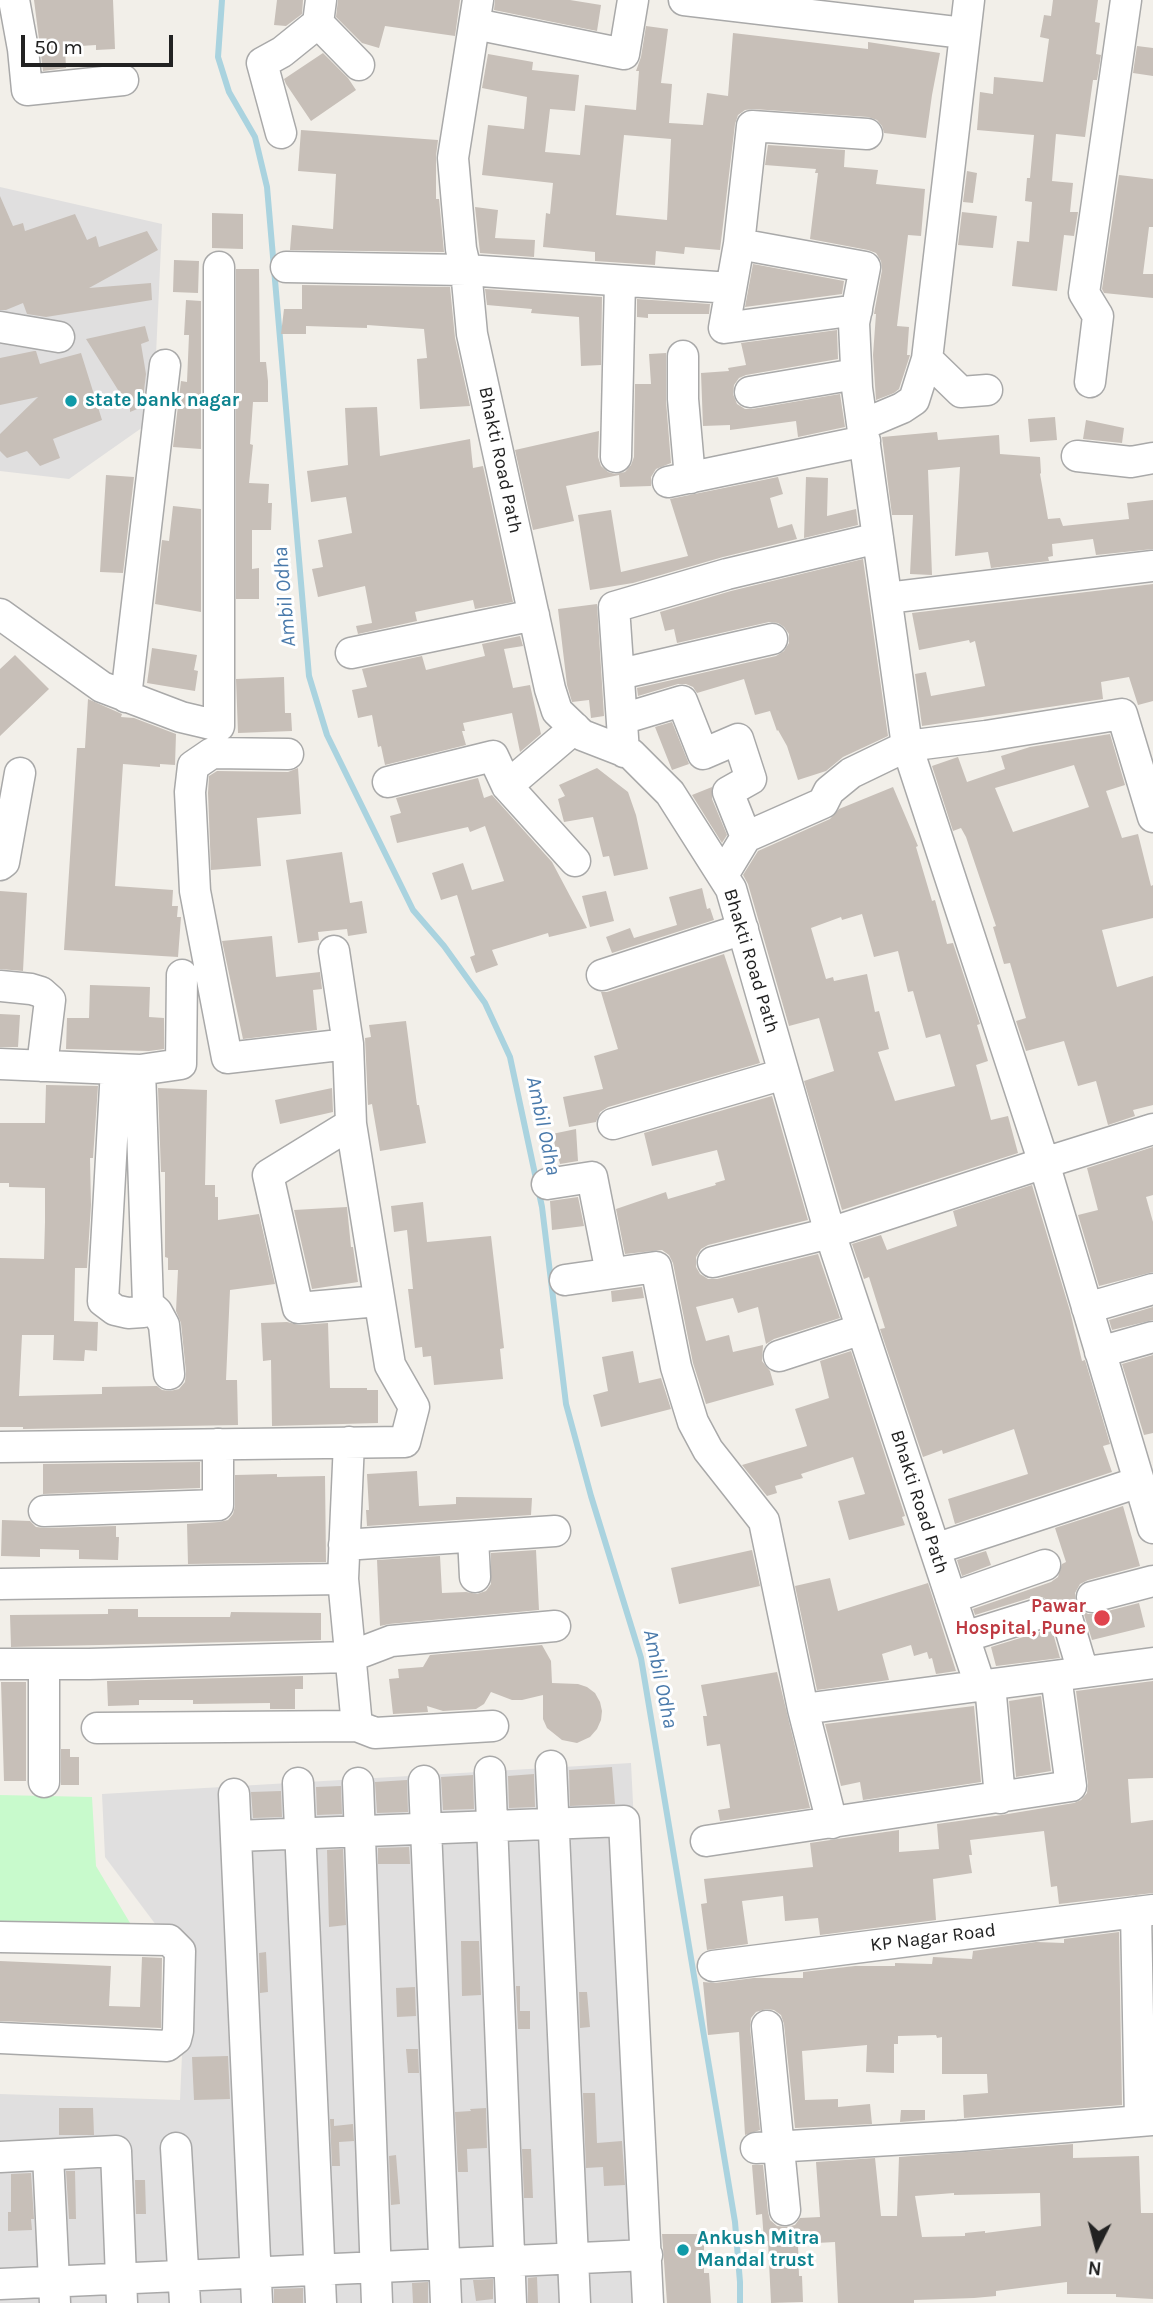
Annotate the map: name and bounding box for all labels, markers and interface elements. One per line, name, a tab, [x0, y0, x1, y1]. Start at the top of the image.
scale bar	[24, 21, 177, 65]
text: 50 m	[34, 35, 83, 59]
street label: Bhakti Road Path	[473, 384, 527, 536]
place label: state bank nagar	[85, 390, 239, 412]
marker: state bank nagar	[63, 393, 79, 409]
water label: Ambil Odha	[268, 546, 302, 648]
street label: Bhakti Road Path	[718, 886, 784, 1036]
water label: Ambil Odha	[520, 1074, 566, 1178]
street label: Bhakti Road Path	[885, 1427, 953, 1577]
place label: Pawar Hospital, Pune	[955, 1596, 1086, 1640]
marker: Pawar Hospital, Pune	[1092, 1608, 1112, 1628]
water label: Ambil Odha	[637, 1627, 683, 1731]
street label: KP Nagar Road	[869, 1919, 997, 1957]
north arrow	[1062, 2212, 1132, 2282]
place label: Ankush Mitra Mandal trust	[697, 2228, 819, 2272]
marker: Ankush Mitra Mandal trust	[675, 2242, 691, 2258]
text: N	[1087, 2256, 1103, 2280]

